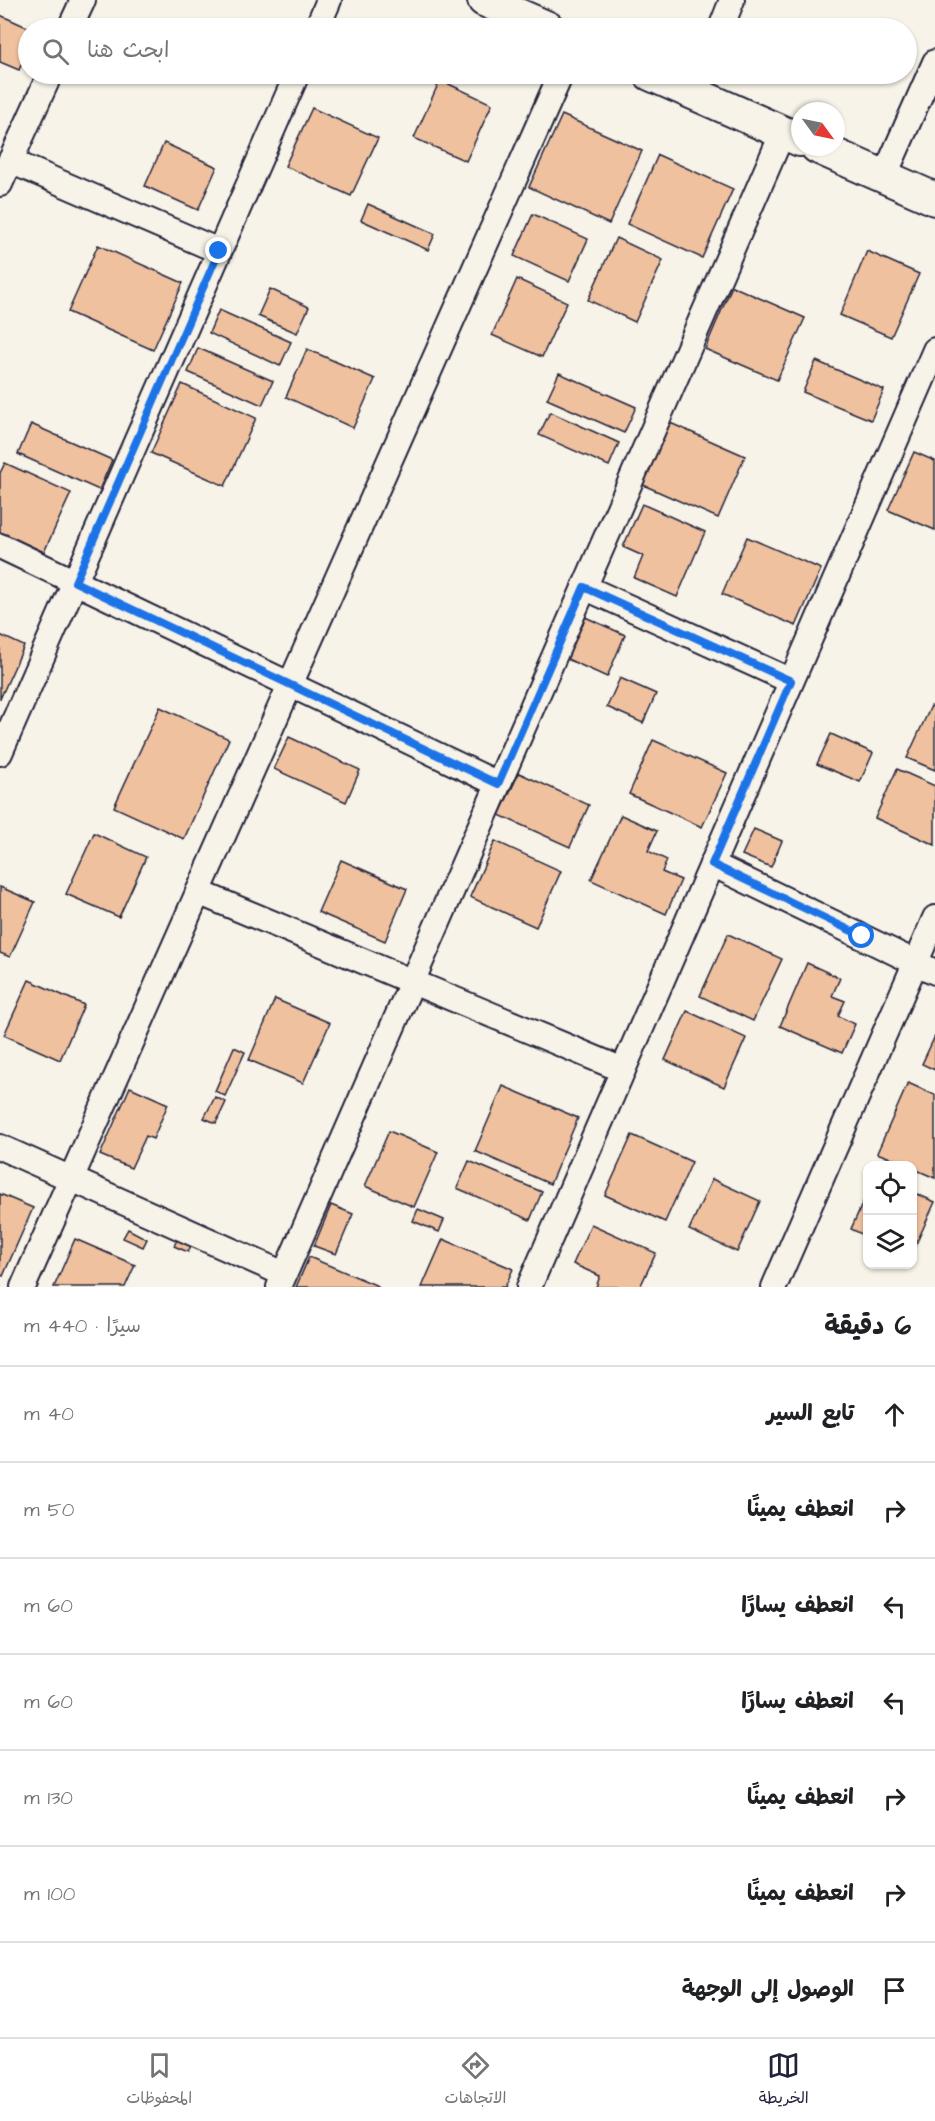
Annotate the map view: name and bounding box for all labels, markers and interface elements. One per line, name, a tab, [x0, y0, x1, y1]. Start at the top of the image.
search box	[18, 18, 917, 84]
icon: search	[39, 35, 72, 68]
text: ابحث هنا	[87, 35, 169, 66]
north arrow	[791, 102, 845, 156]
route end	[205, 237, 231, 263]
route start	[848, 922, 874, 948]
map controls	[863, 1161, 917, 1269]
button: locate	[863, 1161, 917, 1215]
button: layers	[863, 1215, 917, 1269]
text: 6 دقيقة	[824, 1308, 911, 1344]
text: سيرًا · 440 m	[24, 1312, 141, 1340]
text: تابع السير	[767, 1398, 854, 1429]
icon: ahead	[878, 1398, 911, 1431]
text: 40 m	[24, 1400, 74, 1428]
text: انعطف يمينًا	[747, 1494, 854, 1525]
icon: right	[878, 1494, 911, 1527]
text: 50 m	[24, 1496, 74, 1524]
text: انعطف يسارًا	[741, 1590, 854, 1621]
icon: left	[878, 1590, 911, 1623]
text: 60 m	[24, 1592, 73, 1620]
text: انعطف يسارًا	[741, 1686, 854, 1717]
icon: left	[878, 1686, 911, 1719]
text: 60 m	[24, 1688, 73, 1716]
text: انعطف يمينًا	[747, 1782, 854, 1813]
icon: right	[878, 1782, 911, 1815]
text: 130 m	[24, 1784, 73, 1812]
text: انعطف يمينًا	[747, 1878, 854, 1909]
icon: right	[878, 1878, 911, 1911]
text: 100 m	[24, 1880, 75, 1908]
text: الوصول إلى الوجهة	[682, 1974, 854, 2005]
icon: arrive	[878, 1974, 911, 2007]
tab: المحفوظات	[126, 2049, 192, 2112]
tab: الاتجاهات	[445, 2049, 506, 2112]
tab: الخريطة	[759, 2049, 809, 2112]

